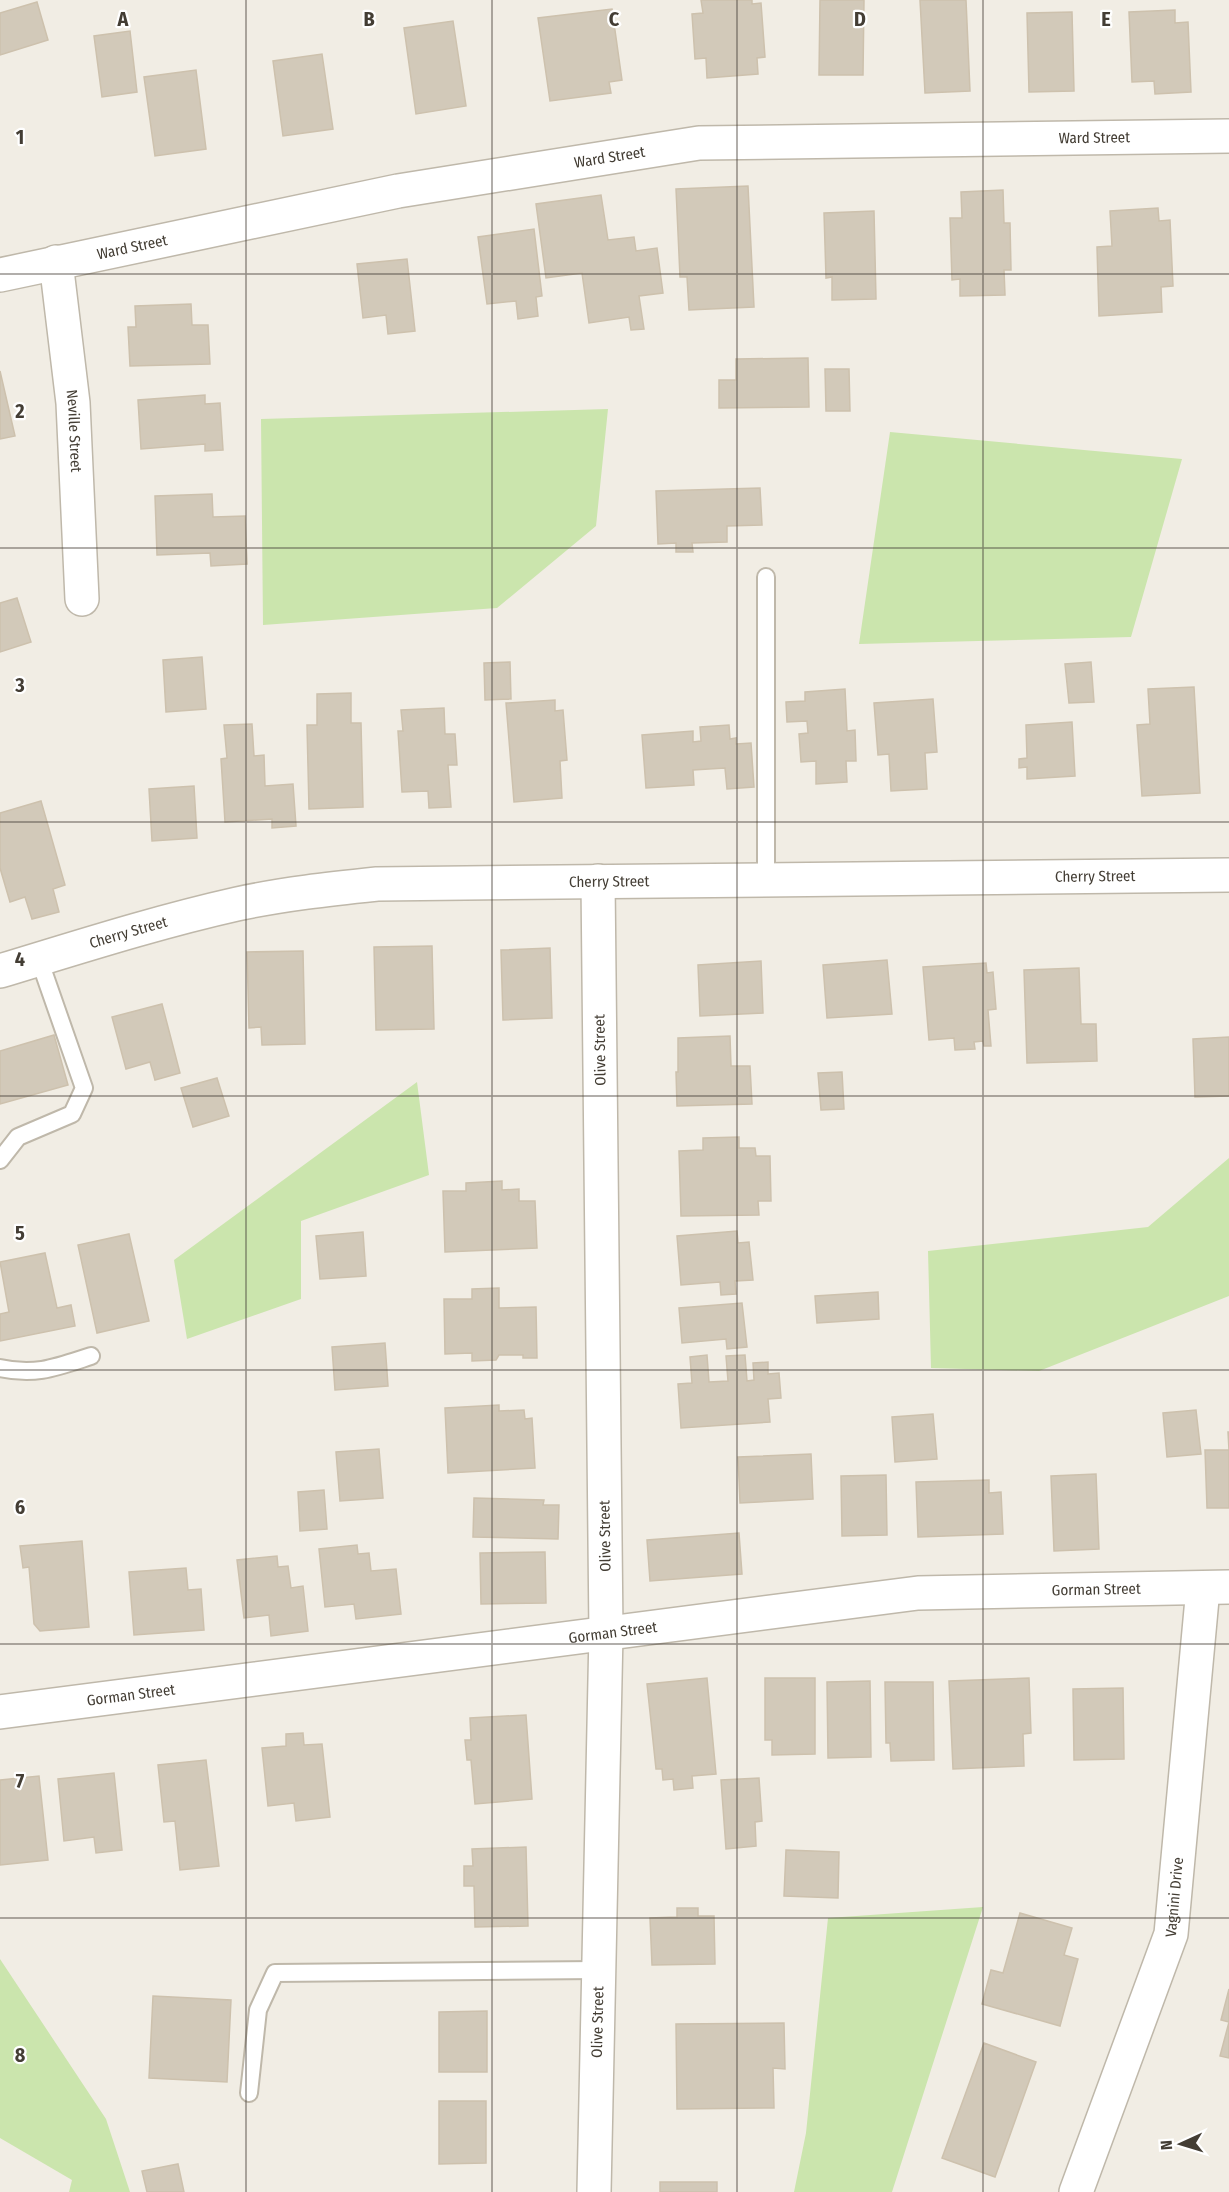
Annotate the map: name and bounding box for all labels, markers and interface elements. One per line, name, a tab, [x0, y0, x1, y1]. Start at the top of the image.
text: A	[117, 7, 130, 31]
text: B	[363, 7, 375, 31]
text: C	[609, 7, 620, 31]
text: D	[854, 7, 866, 31]
text: E	[1101, 7, 1111, 31]
text: 1	[16, 125, 24, 149]
street label: Ward Street	[1059, 128, 1130, 147]
street label: Ward Street	[573, 143, 646, 172]
street label: Ward Street	[95, 231, 169, 263]
street label: Neville Street	[62, 389, 85, 473]
text: 2	[14, 399, 25, 423]
text: 3	[14, 673, 25, 697]
street label: Cherry Street	[1055, 867, 1136, 886]
street label: Cherry Street	[569, 872, 650, 891]
street label: Cherry Street	[87, 913, 169, 952]
text: 4	[15, 947, 25, 971]
street label: Olive Street	[590, 1014, 610, 1086]
text: 5	[15, 1221, 25, 1245]
text: 6	[15, 1495, 25, 1519]
street label: Olive Street	[595, 1500, 615, 1572]
street label: Gorman Street	[1052, 1580, 1141, 1599]
street label: Gorman Street	[568, 1618, 658, 1647]
street label: Gorman Street	[86, 1680, 176, 1710]
text: 7	[16, 1769, 25, 1793]
street label: Vagnini Drive	[1162, 1856, 1187, 1938]
street label: Olive Street	[588, 1986, 607, 2058]
text: 8	[15, 2043, 26, 2067]
north arrow	[1151, 2114, 1211, 2174]
text: N	[1157, 2140, 1176, 2150]

